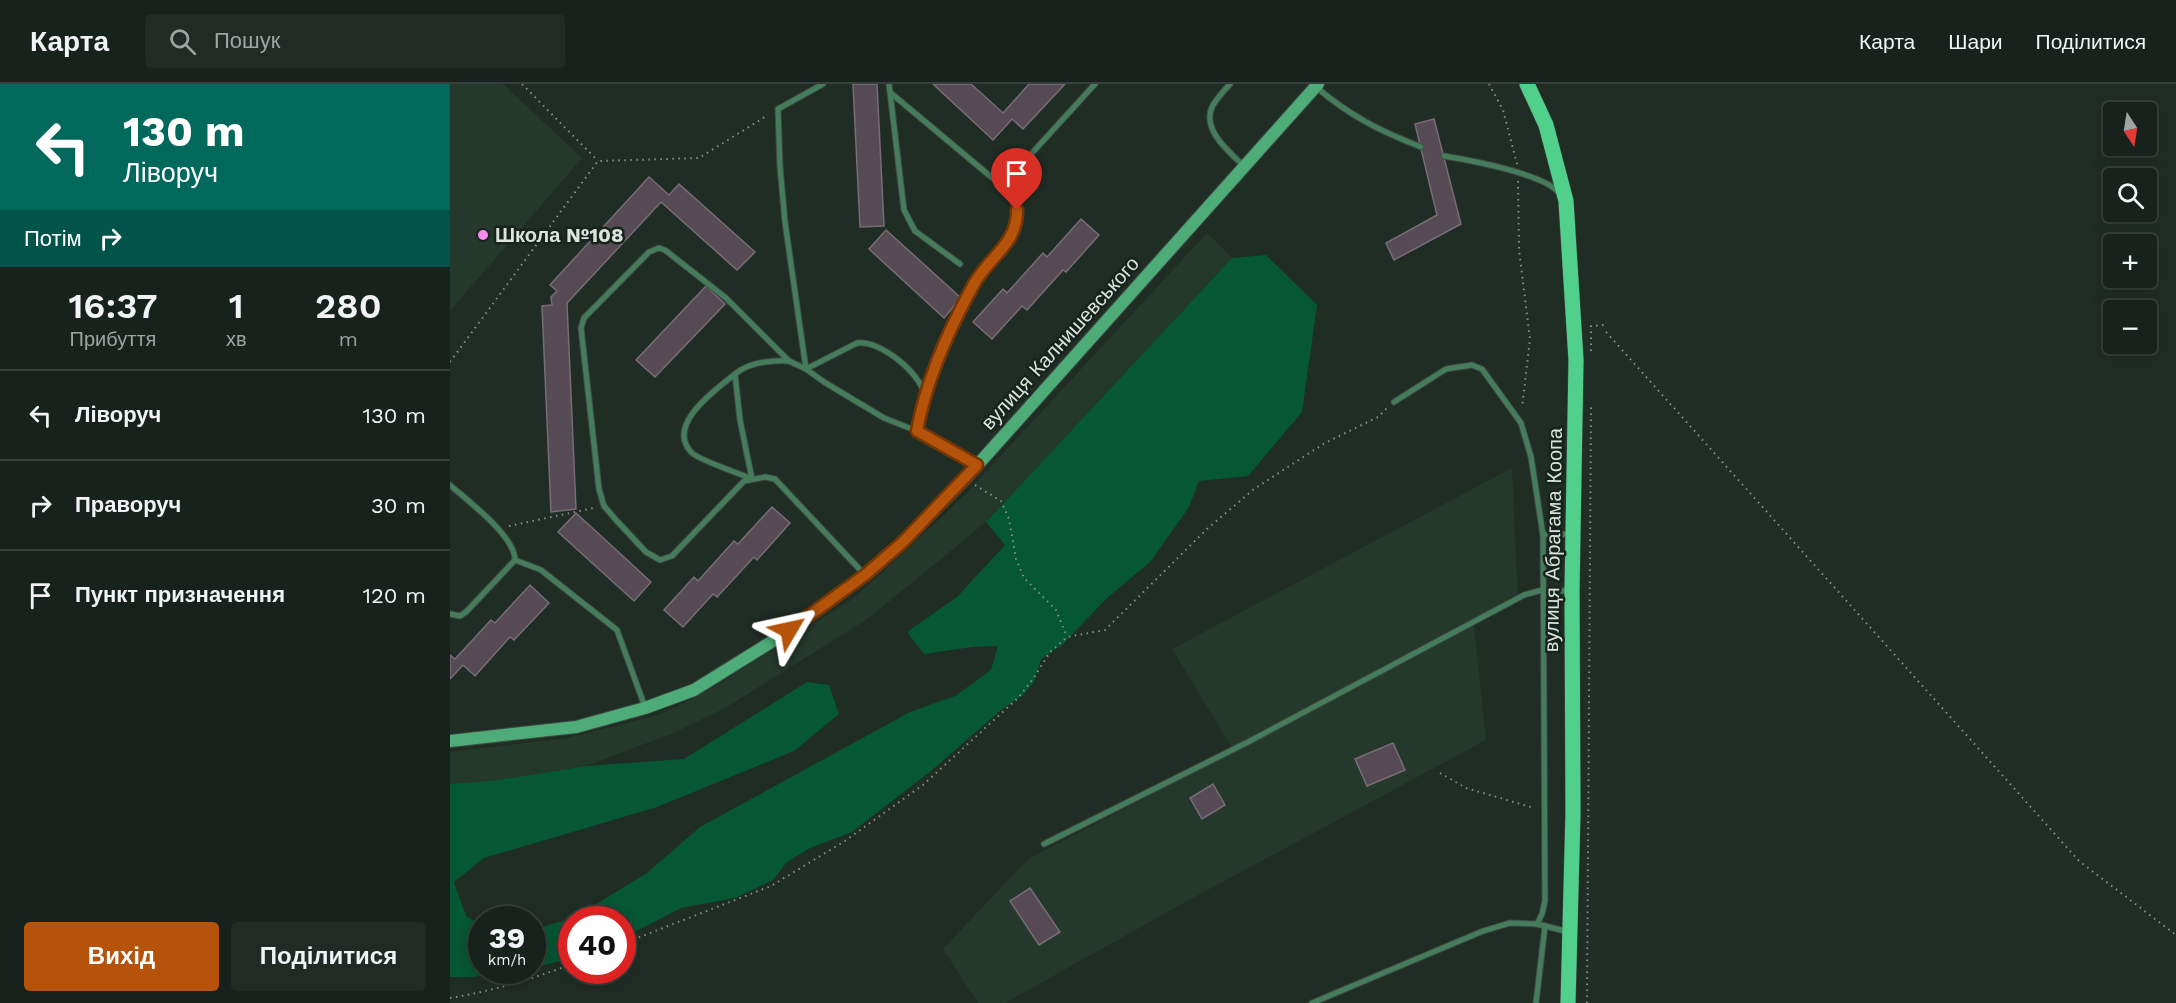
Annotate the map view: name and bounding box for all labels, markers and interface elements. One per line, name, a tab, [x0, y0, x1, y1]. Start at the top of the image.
search box	[145, 14, 565, 68]
text: Карта	[30, 25, 109, 58]
icon: search	[166, 25, 199, 58]
text: Пошук	[214, 28, 280, 53]
text: Карта	[1859, 29, 1915, 54]
text: Шари	[1948, 29, 2003, 54]
text: Поділитися	[2036, 29, 2146, 54]
north arrow	[2103, 102, 2157, 156]
map controls	[2103, 102, 2157, 354]
text: 130 m	[123, 107, 245, 156]
icon: left	[24, 108, 102, 186]
pin	[991, 148, 1042, 210]
text: Ліворуч	[123, 157, 218, 189]
icon: arrive	[1000, 157, 1033, 190]
button: search	[2103, 168, 2157, 222]
icon: right	[94, 222, 127, 255]
place label: Школа №108	[495, 223, 623, 247]
text: Потім	[24, 226, 82, 251]
marker: Школа №108	[476, 228, 490, 242]
button: +	[2103, 234, 2157, 288]
street label: вулиця Калнишевського	[976, 252, 1144, 434]
text: 16:37	[68, 285, 158, 327]
text: 1	[229, 285, 244, 327]
text: 280	[315, 285, 382, 327]
button: −	[2103, 300, 2157, 354]
text: Прибуття	[70, 327, 156, 351]
text: хв	[226, 327, 247, 351]
text: m	[339, 327, 358, 351]
icon: left	[24, 399, 57, 432]
text: Ліворуч	[75, 402, 161, 427]
text: 130 m	[362, 403, 426, 428]
street label: вулиця Абрагама Коопа	[1539, 427, 1567, 652]
icon: right	[24, 489, 57, 522]
text: Праворуч	[75, 492, 181, 517]
text: 30 m	[371, 493, 426, 518]
icon: arrive	[24, 579, 57, 612]
text: Пункт призначення	[75, 582, 285, 607]
text: 120 m	[362, 583, 426, 608]
position arrow	[757, 598, 821, 662]
speed limit sign: 40	[558, 906, 636, 984]
text: 39	[489, 920, 525, 955]
button: Вихід	[24, 922, 219, 991]
button: Поділитися	[231, 922, 426, 991]
text: km/h	[488, 951, 526, 969]

